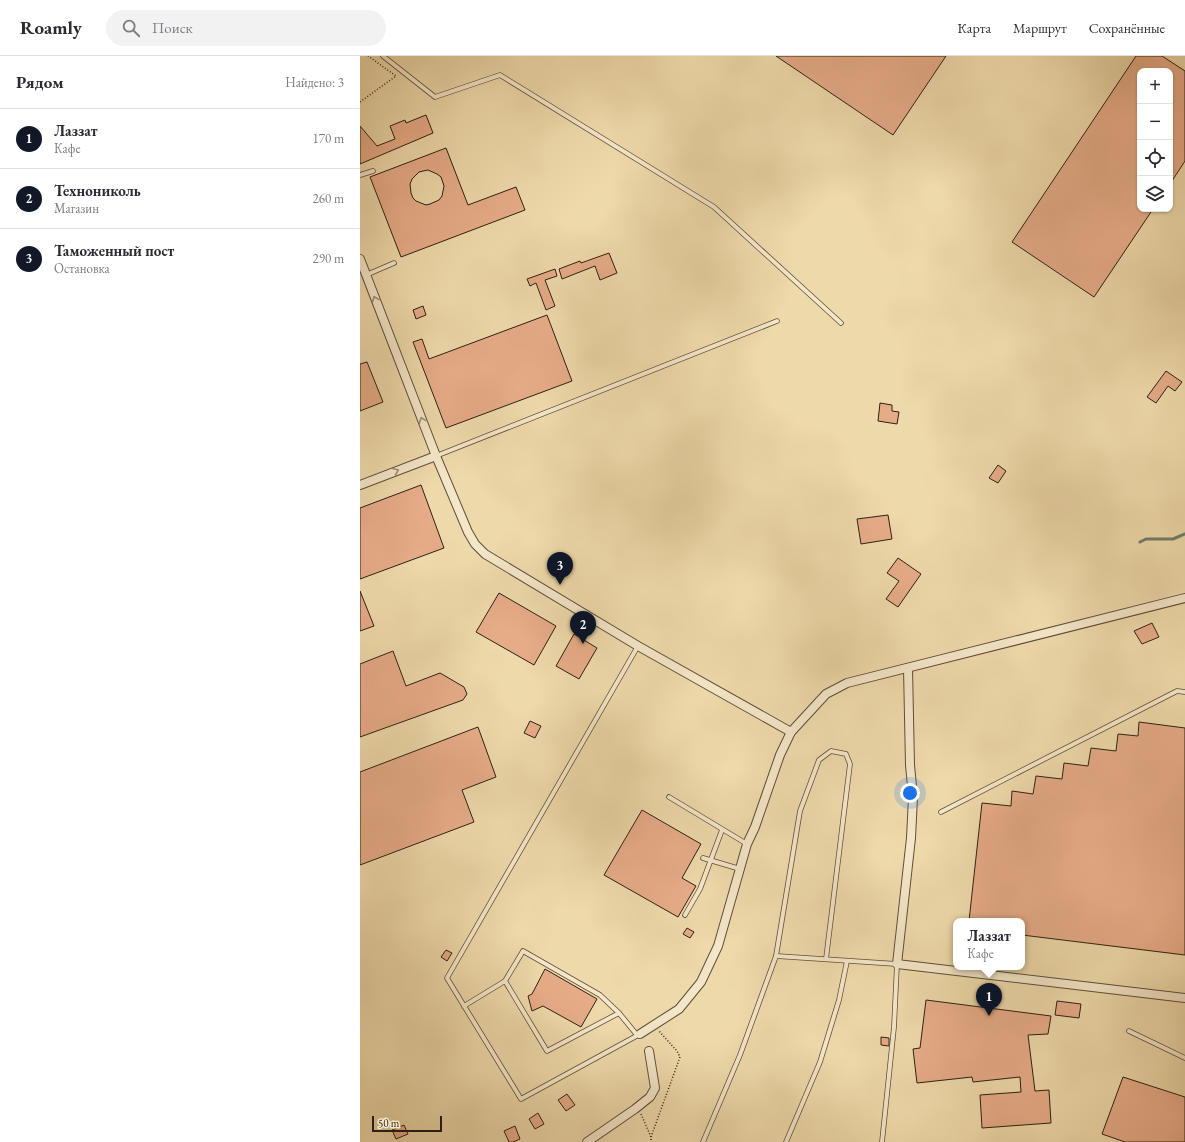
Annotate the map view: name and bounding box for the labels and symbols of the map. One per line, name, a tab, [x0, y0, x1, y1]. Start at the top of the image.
one-way arrow	[371, 295, 379, 302]
one-way arrow	[418, 417, 426, 424]
one-way arrow	[393, 468, 400, 476]
pin: 3	[547, 552, 573, 585]
pin: 2	[570, 611, 596, 644]
your location	[900, 783, 920, 803]
pin: 1	[976, 983, 1002, 1016]
scale bar	[372, 1114, 442, 1133]

